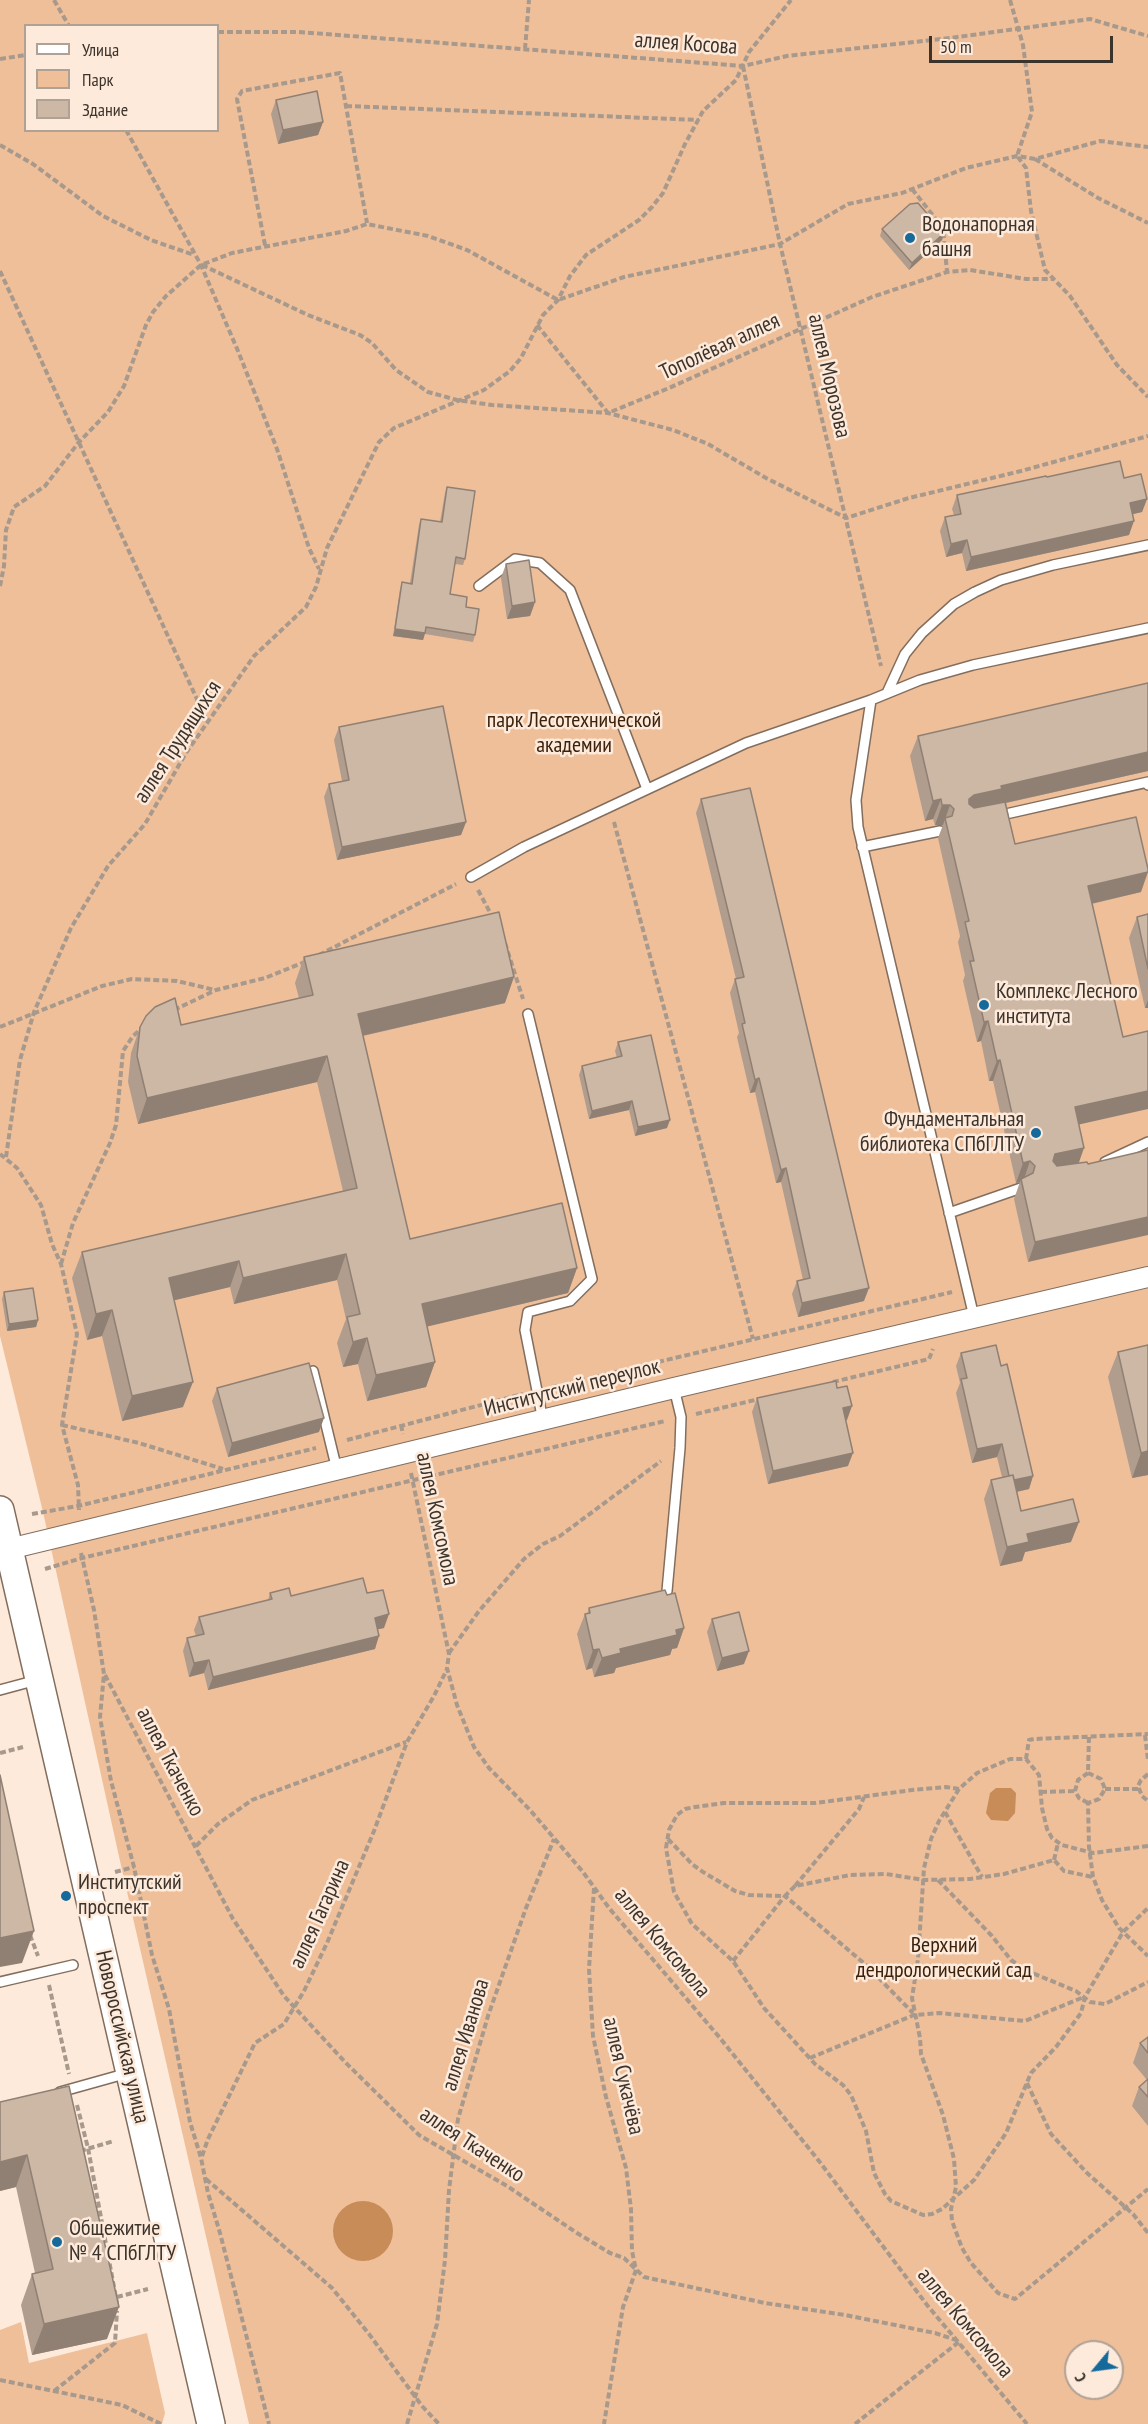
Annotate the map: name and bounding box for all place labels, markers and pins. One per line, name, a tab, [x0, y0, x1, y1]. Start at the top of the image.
place label: Водонапорная башня	[922, 212, 1035, 264]
marker: Водонапорная башня	[903, 231, 917, 245]
place label: Комплекс Лесного института	[996, 979, 1138, 1030]
marker: Комплекс Лесного института	[977, 998, 991, 1012]
place label: Фундаментальная библиотека СПбГЛТУ	[860, 1107, 1024, 1158]
marker: Фундаментальная библиотека СПбГЛТУ	[1029, 1126, 1043, 1140]
place label: Институтский проспект	[78, 1870, 182, 1922]
marker: Институтский проспект	[59, 1889, 73, 1903]
place label: Общежитие № 4 СПбГЛТУ	[69, 2216, 176, 2268]
marker: Общежитие № 4 СПбГЛТУ	[50, 2235, 64, 2249]

